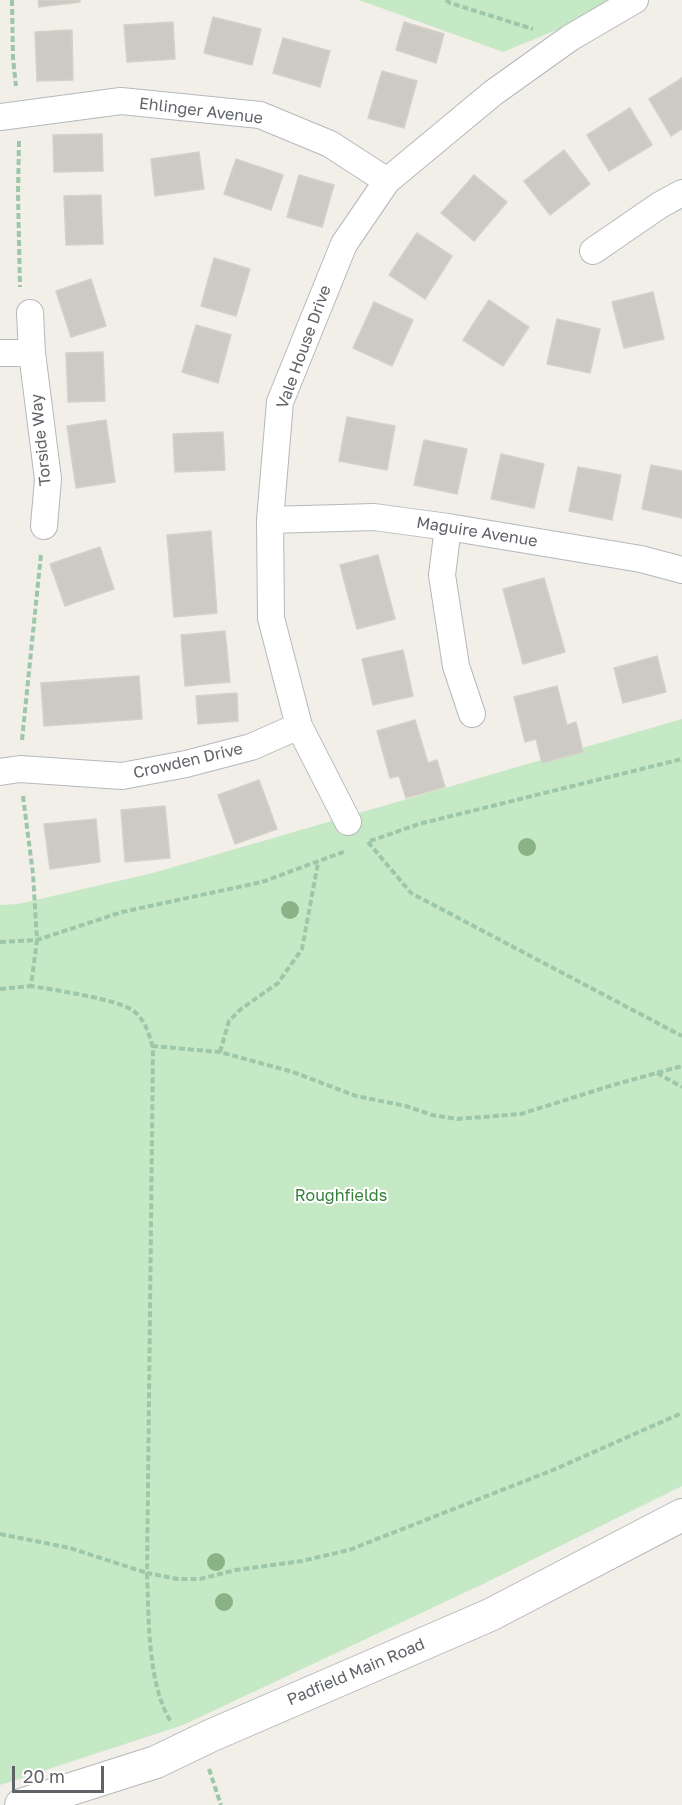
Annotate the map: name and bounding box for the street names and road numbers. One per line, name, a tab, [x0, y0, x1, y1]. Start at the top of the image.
street label: Ehlinger Avenue	[138, 94, 264, 128]
street label: Vale House Drive	[273, 283, 335, 411]
street label: Torside Way	[27, 393, 55, 487]
street label: Maguire Avenue	[415, 513, 539, 551]
street label: Crowden Drive	[131, 739, 245, 783]
street label: Padfield Main Road	[284, 1634, 428, 1710]

